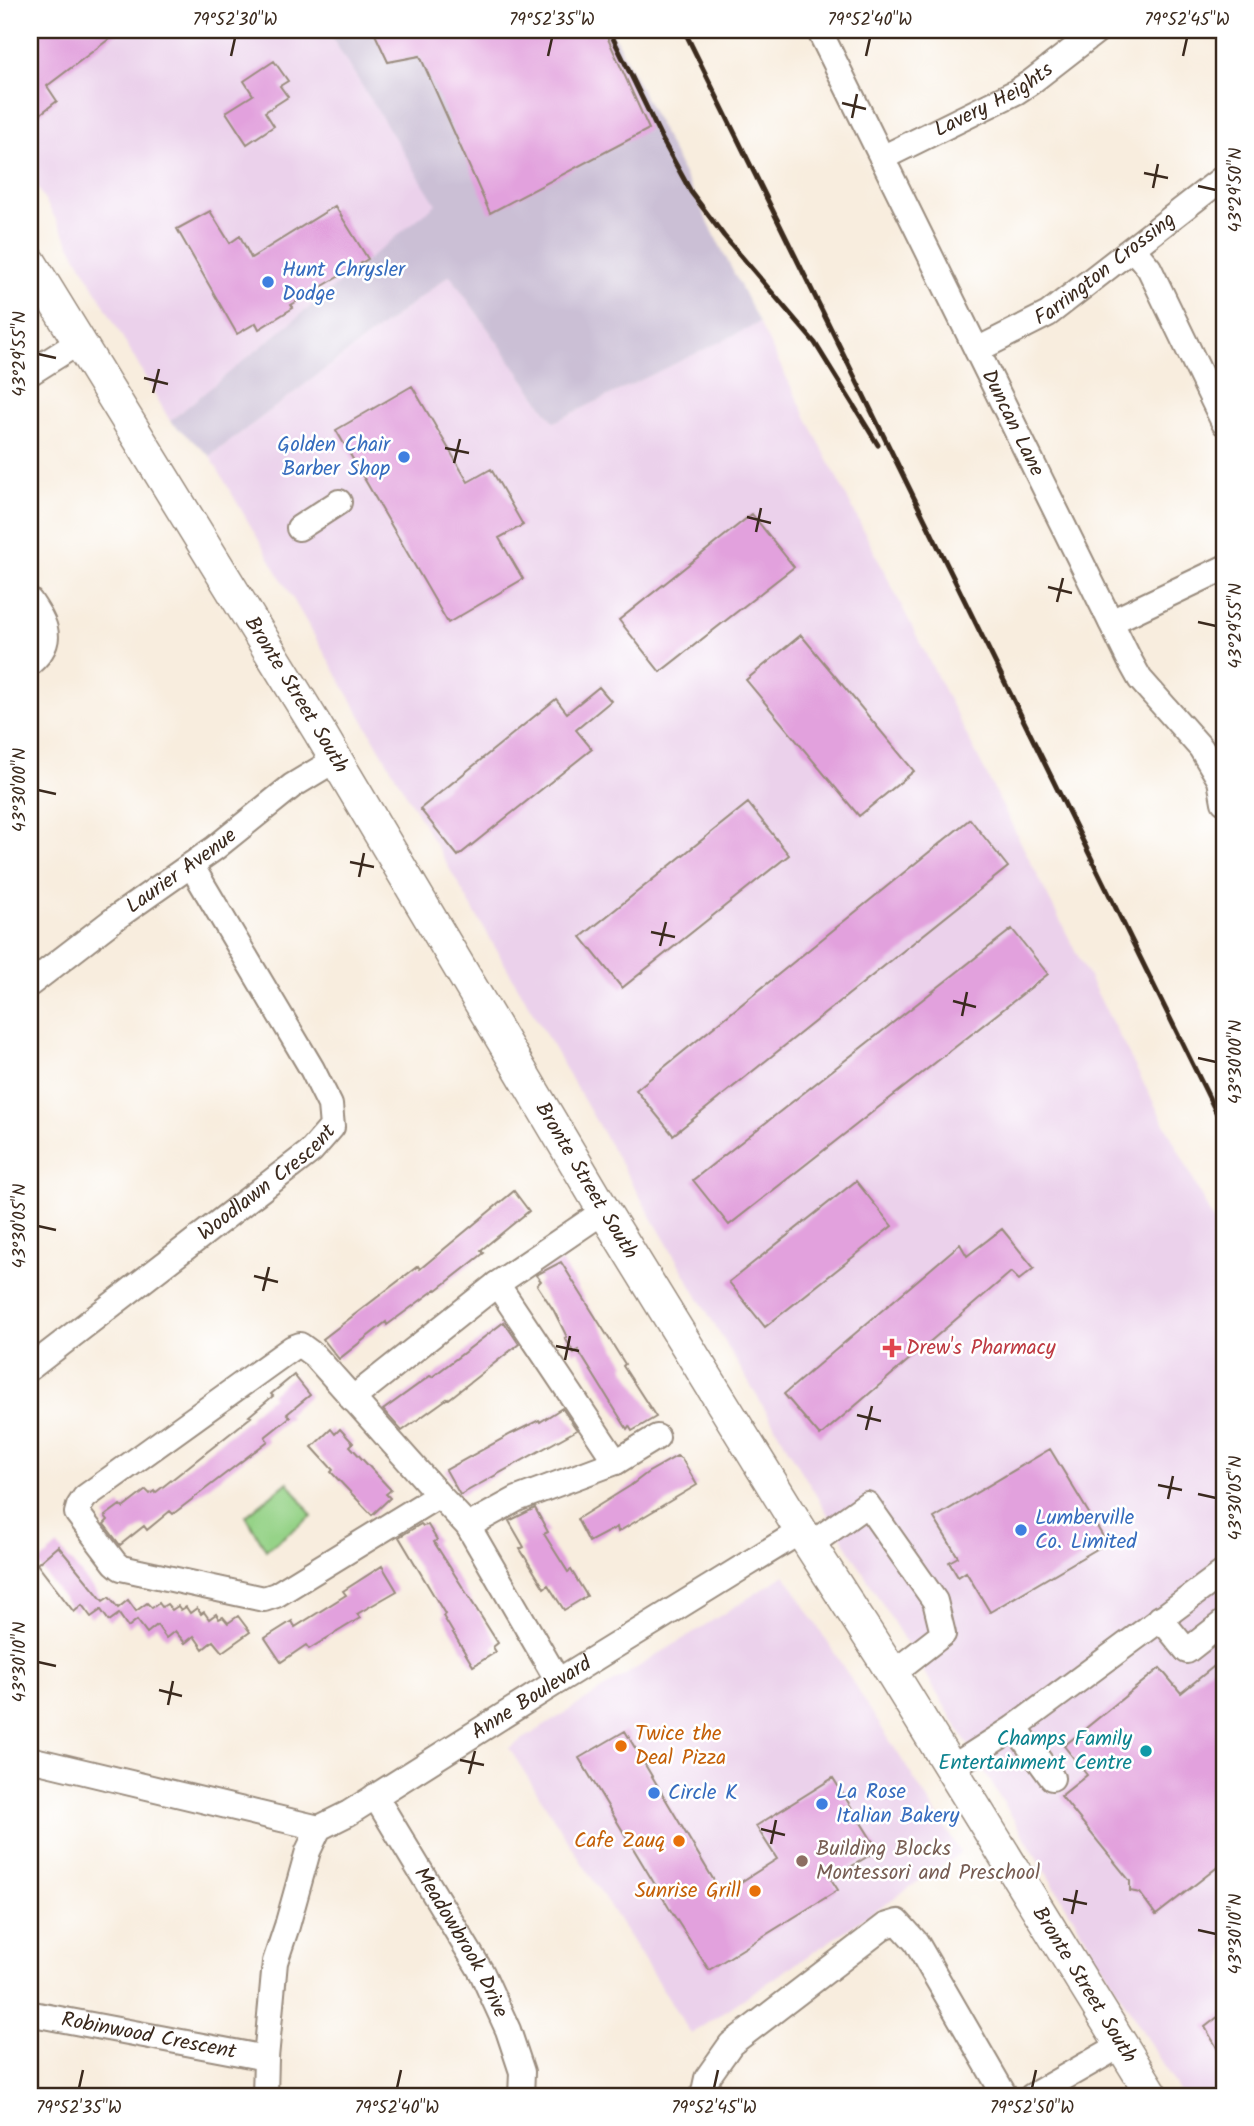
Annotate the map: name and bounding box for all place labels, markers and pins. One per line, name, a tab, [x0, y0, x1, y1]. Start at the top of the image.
place label: Hunt Chrysler Dodge	[282, 254, 406, 311]
marker: Hunt Chrysler Dodge	[260, 274, 276, 290]
place label: Golden Chair Barber Shop	[277, 429, 391, 486]
marker: Golden Chair Barber Shop	[396, 449, 412, 465]
place label: Drew's Pharmacy	[906, 1332, 1056, 1365]
marker: Drew's Pharmacy	[884, 1340, 900, 1356]
place label: Lumberville Co. Limited	[1035, 1502, 1137, 1559]
marker: Lumberville Co. Limited	[1013, 1522, 1029, 1538]
place label: Twice the Deal Pizza	[635, 1718, 726, 1775]
place label: Champs Family Entertainment Centre	[938, 1723, 1133, 1780]
marker: Twice the Deal Pizza	[613, 1738, 629, 1754]
marker: Champs Family Entertainment Centre	[1138, 1743, 1154, 1759]
place label: La Rose Italian Bakery	[836, 1776, 960, 1833]
place label: Circle K	[668, 1777, 738, 1810]
marker: Circle K	[646, 1785, 662, 1801]
marker: La Rose Italian Bakery	[814, 1796, 830, 1812]
place label: Cafe Zauq	[574, 1825, 665, 1858]
marker: Cafe Zauq	[671, 1833, 687, 1849]
place label: Building Blocks Montessori and Preschool	[816, 1833, 1040, 1890]
marker: Building Blocks Montessori and Preschool	[794, 1853, 810, 1869]
place label: Sunrise Grill	[635, 1875, 741, 1908]
marker: Sunrise Grill	[747, 1883, 763, 1899]

